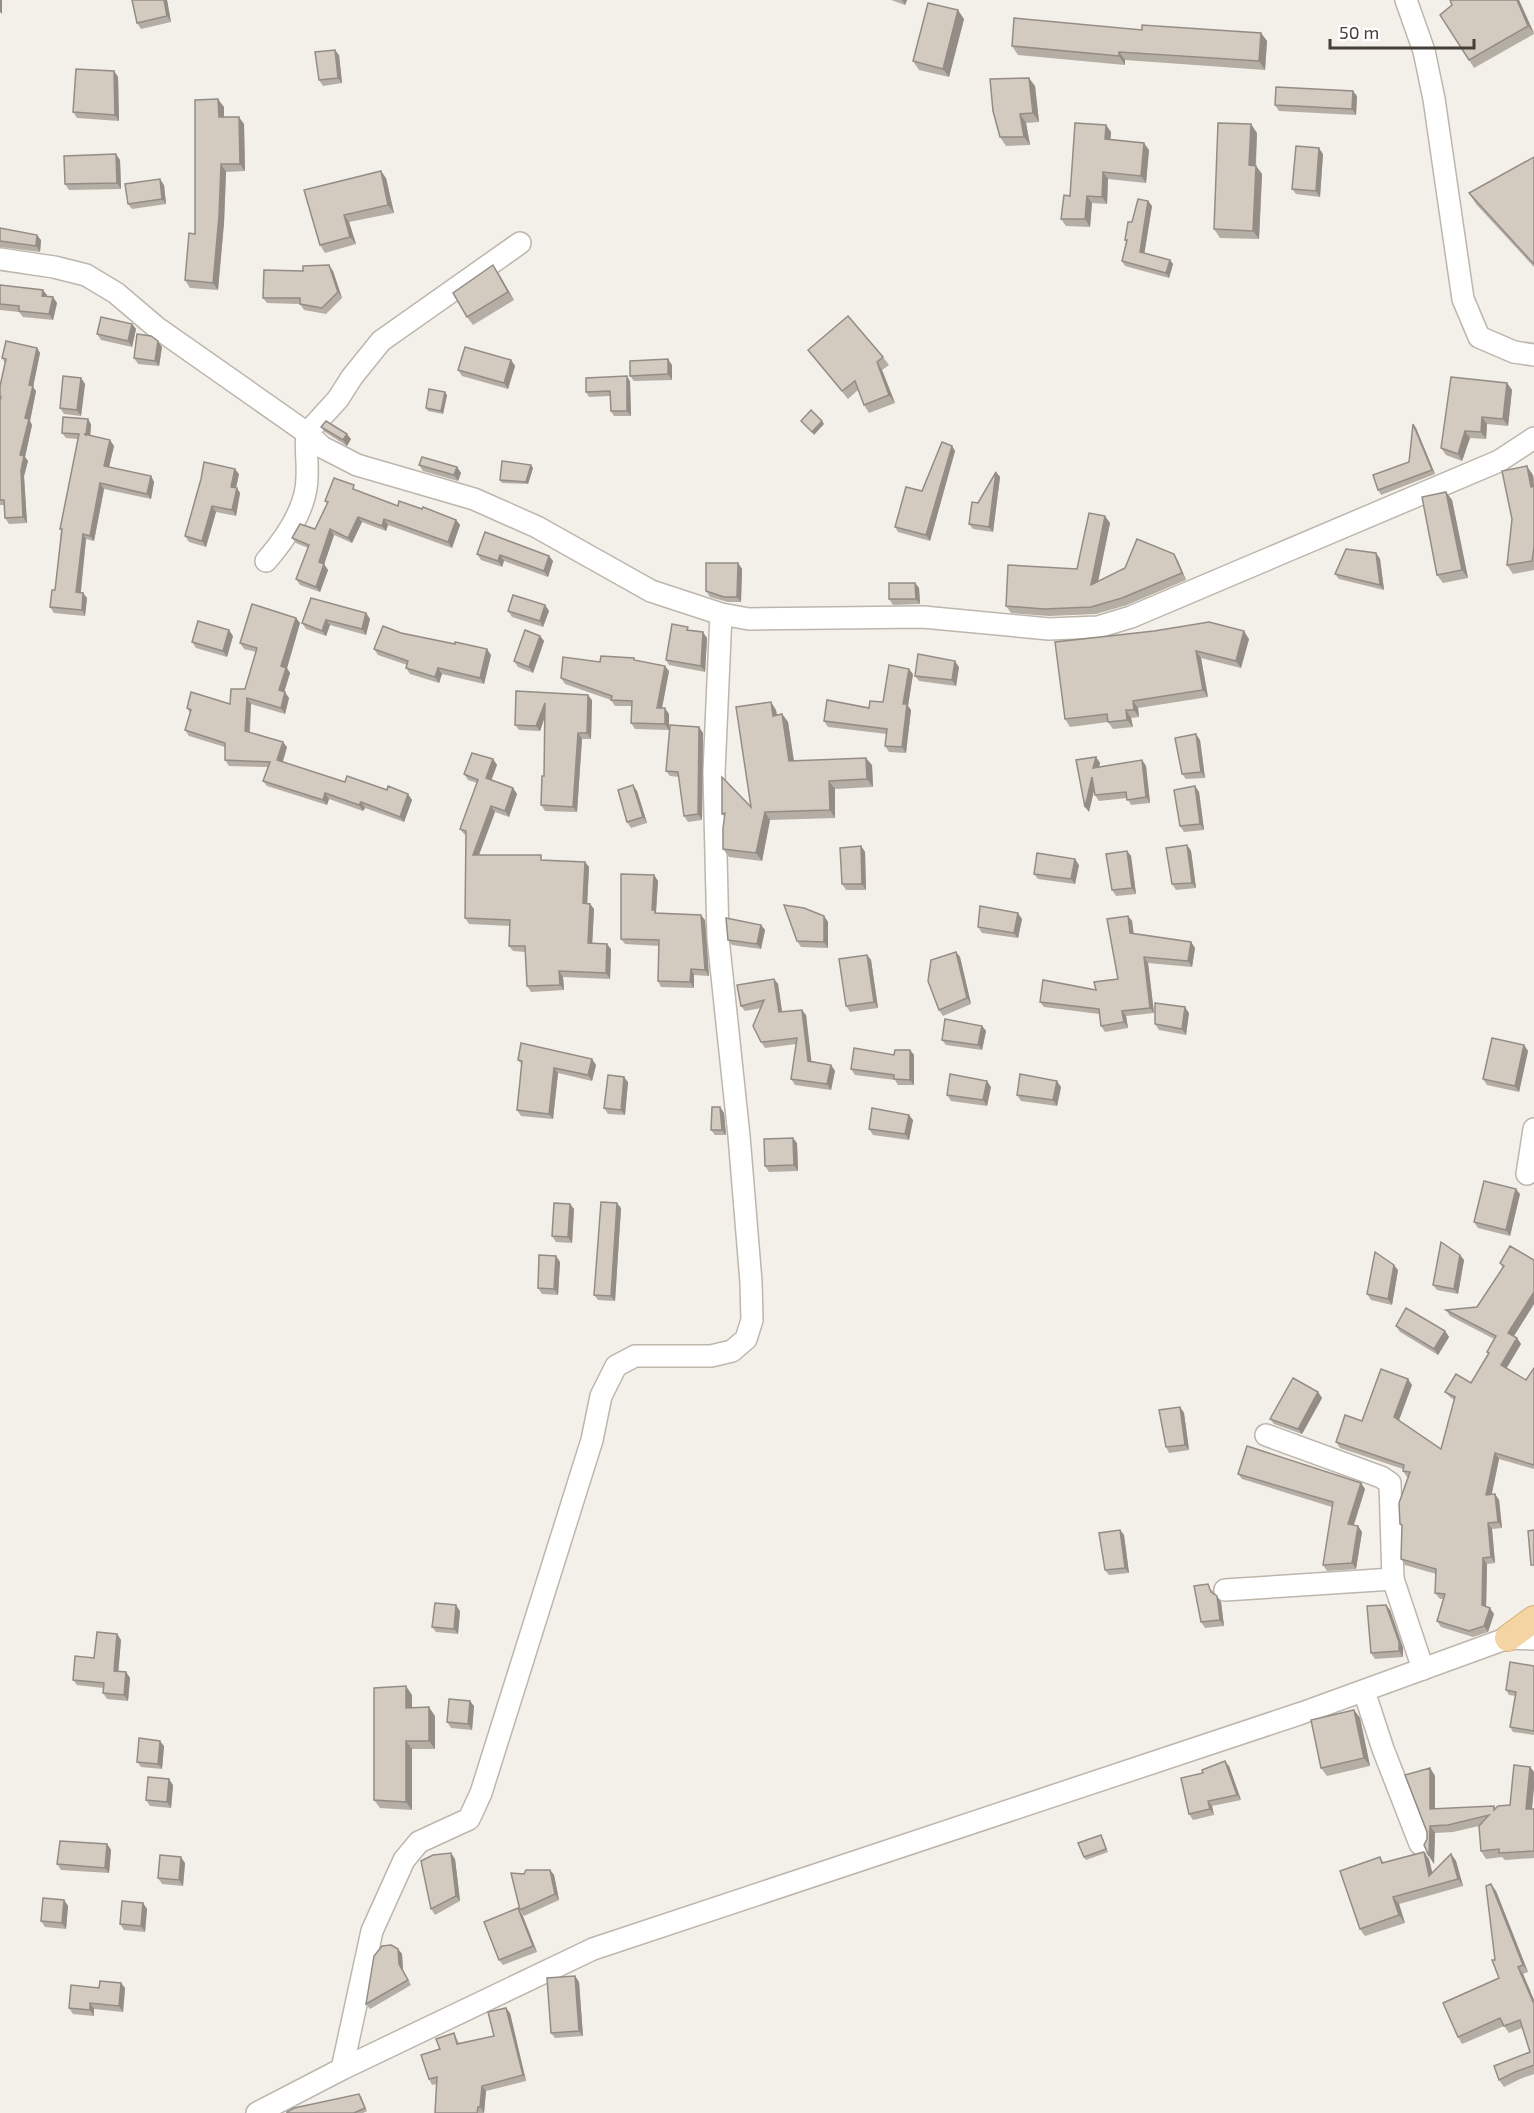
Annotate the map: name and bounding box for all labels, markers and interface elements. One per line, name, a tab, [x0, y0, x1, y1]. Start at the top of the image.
scale bar	[1330, 12, 1474, 50]
text: 50 m	[1339, 21, 1379, 43]

